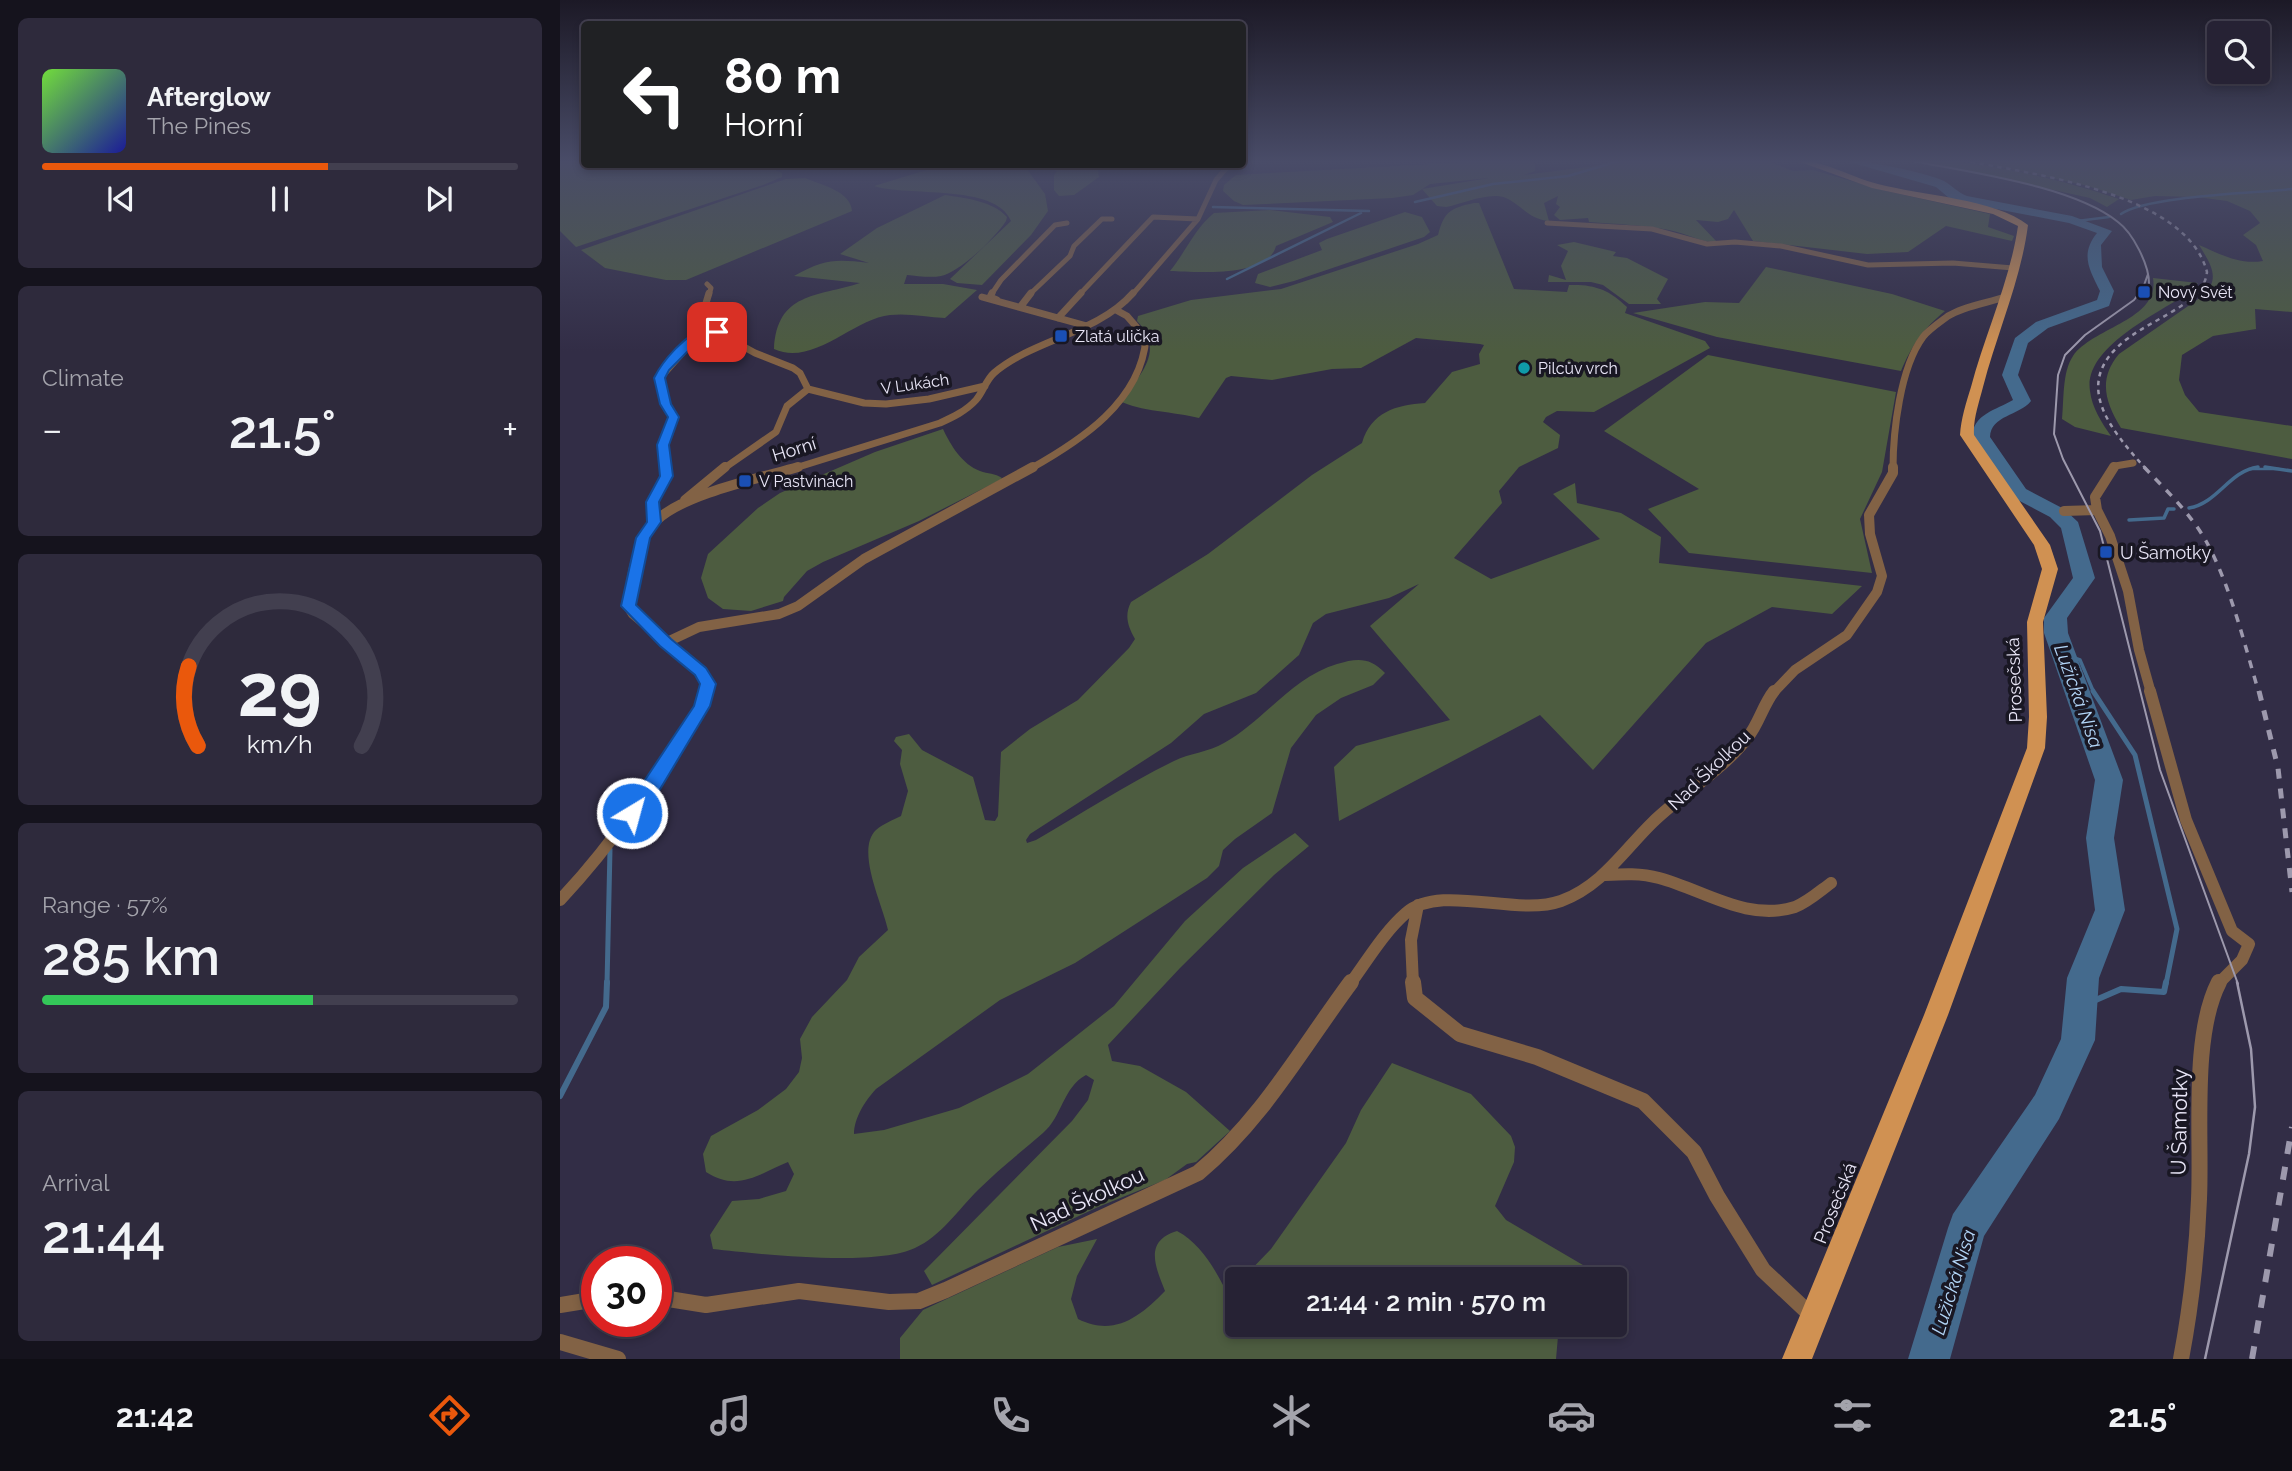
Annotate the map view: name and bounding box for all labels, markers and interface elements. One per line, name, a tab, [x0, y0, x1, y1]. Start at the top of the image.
map controls	[2207, 21, 2270, 84]
button: search	[2207, 21, 2270, 84]
text: 80 m	[724, 47, 841, 104]
icon: left	[609, 49, 700, 140]
text: Afterglow	[147, 82, 271, 112]
text: Horní	[724, 106, 803, 143]
text: The Pines	[147, 112, 251, 139]
icon: previous	[102, 180, 140, 218]
icon: pause	[261, 180, 299, 218]
icon: next	[420, 180, 458, 218]
place label: Nový Svět	[2158, 283, 2233, 302]
marker: Nový Svět	[2136, 284, 2152, 300]
pin	[687, 302, 747, 362]
icon: arrive	[698, 313, 736, 351]
place label: Zlatá ulička	[1075, 327, 1160, 346]
marker: Zlatá ulička	[1053, 328, 1069, 344]
place label: Pilcův vrch	[1538, 359, 1618, 378]
marker: Pilcův vrch	[1516, 360, 1532, 376]
text: Climate	[42, 364, 124, 391]
street label: V Lukách	[880, 370, 950, 398]
text: 21.5°	[229, 399, 336, 460]
text: −	[42, 407, 62, 452]
text: +	[502, 407, 518, 452]
street label: Horní	[770, 432, 818, 466]
place label: V Pastvinách	[759, 472, 853, 491]
marker: V Pastvinách	[737, 473, 753, 489]
place label: U Šamotky	[2120, 541, 2212, 563]
marker: U Šamotky	[2098, 544, 2114, 560]
street label: Prosečská	[2002, 637, 2026, 723]
water label: Lužická Nisa	[2050, 641, 2108, 751]
text: 29	[238, 648, 322, 733]
street label: Nad Školkou	[1663, 725, 1754, 814]
text: km/h	[247, 728, 313, 758]
position arrow	[595, 776, 669, 850]
text: Range · 57%	[42, 891, 168, 918]
text: 285 km	[42, 926, 220, 987]
street label: U Šamotky	[2166, 1068, 2192, 1176]
street label: Prosečská	[1809, 1160, 1861, 1246]
street label: Nad Školkou	[1026, 1162, 1148, 1236]
text: Arrival	[42, 1169, 109, 1196]
text: 21:44	[42, 1204, 165, 1265]
water label: Lužická Nisa	[1927, 1227, 1979, 1337]
speed limit sign: 30	[581, 1246, 672, 1337]
text: 21:44 · 2 min · 570 m	[1306, 1287, 1546, 1317]
icon: directions	[425, 1391, 474, 1440]
icon: music	[706, 1391, 755, 1440]
icon: phone	[986, 1391, 1035, 1440]
icon: climate	[1267, 1391, 1316, 1440]
icon: car	[1547, 1391, 1596, 1440]
icon: filters	[1828, 1391, 1877, 1440]
text: 21:42	[116, 1397, 194, 1434]
text: 21.5°	[2108, 1397, 2176, 1434]

